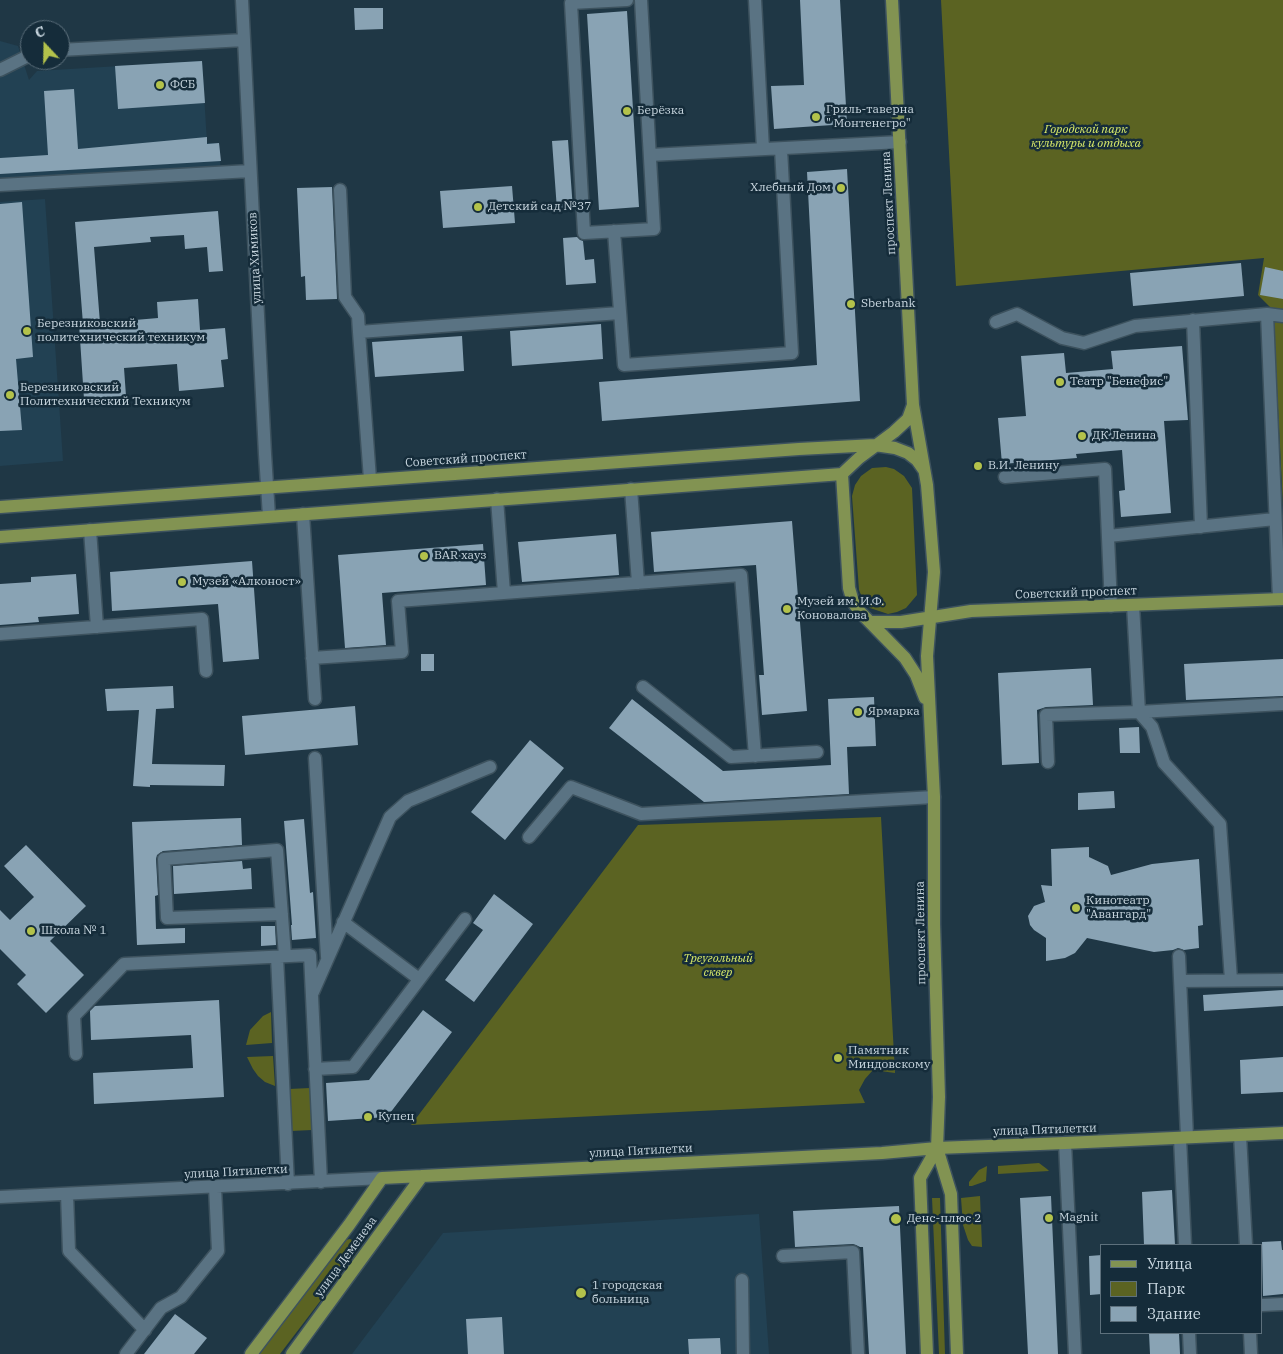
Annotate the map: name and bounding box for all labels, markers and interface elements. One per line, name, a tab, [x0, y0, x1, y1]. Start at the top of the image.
north arrow	[20, 20, 70, 70]
text: С	[32, 22, 48, 42]
place label: ФСБ	[170, 78, 195, 92]
marker: ФСБ	[154, 79, 166, 91]
place label: Гриль-таверна " Монтенегро"	[826, 103, 914, 131]
place label: Берёзка	[637, 104, 684, 118]
marker: Берёзка	[621, 105, 633, 117]
marker: Гриль-таверна " Монтенегро"	[810, 111, 822, 123]
park label: Городской парк культуры и отдыха	[1031, 123, 1141, 151]
street label: проспект Ленина	[879, 151, 899, 255]
place label: Хлебный Дом	[750, 181, 831, 195]
marker: Хлебный Дом	[835, 182, 847, 194]
place label: Детский сад №37	[488, 200, 591, 214]
marker: Детский сад №37	[472, 201, 484, 213]
street label: улица Химиков	[245, 212, 265, 304]
place label: Sberbank	[861, 297, 916, 311]
marker: Sberbank	[845, 298, 857, 310]
place label: Березниковский политехнический техникум	[37, 317, 205, 345]
marker: Березниковский политехнический техникум	[21, 325, 33, 337]
place label: Театр "Бенефис"	[1070, 375, 1168, 389]
marker: Театр "Бенефис"	[1054, 376, 1066, 388]
place label: Березниковский Политехнический Техникум	[20, 381, 191, 409]
marker: Березниковский Политехнический Техникум	[4, 389, 16, 401]
place label: ДК Ленина	[1092, 429, 1156, 443]
marker: ДК Ленина	[1076, 430, 1088, 442]
street label: Советский проспект	[405, 448, 527, 470]
place label: В.И. Ленину	[988, 459, 1059, 473]
marker: В.И. Ленину	[972, 460, 984, 472]
place label: BAR хауз	[434, 549, 486, 563]
marker: BAR хауз	[418, 550, 430, 562]
place label: Музей «Алконост»	[192, 575, 301, 589]
marker: Музей «Алконост»	[176, 576, 188, 588]
street label: Советский проспект	[1015, 584, 1137, 602]
place label: Музей им. И.Ф. Коновалова	[797, 595, 884, 623]
marker: Музей им. И.Ф. Коновалова	[781, 603, 793, 615]
place label: Ярмарка	[868, 705, 920, 719]
marker: Ярмарка	[852, 706, 864, 718]
street label: проспект Ленина	[913, 881, 929, 985]
place label: Кинотеатр "Авангард"	[1086, 894, 1151, 922]
marker: Кинотеатр "Авангард"	[1070, 902, 1082, 914]
place label: Школа № 1	[41, 924, 107, 938]
marker: Школа № 1	[25, 925, 37, 937]
park label: Треугольный сквер	[683, 952, 753, 980]
place label: Памятник Миндовскому	[848, 1044, 930, 1072]
marker: Памятник Миндовскому	[832, 1052, 844, 1064]
place label: Купец	[378, 1110, 415, 1124]
marker: Купец	[362, 1111, 374, 1123]
street label: улица Пятилетки	[993, 1121, 1097, 1139]
street label: улица Пятилетки	[589, 1141, 693, 1161]
street label: улица Пятилетки	[184, 1162, 288, 1182]
place label: Magnit	[1059, 1211, 1098, 1225]
marker: Денс-плюс 2	[889, 1212, 903, 1226]
place label: Денс-плюс 2	[907, 1212, 982, 1226]
marker: Magnit	[1043, 1212, 1055, 1224]
street label: улица Деменева	[312, 1214, 380, 1300]
legend	[1100, 1244, 1263, 1334]
text: Улица	[1147, 1254, 1192, 1273]
place label: 1 городская больница	[592, 1279, 662, 1307]
text: Парк	[1147, 1279, 1185, 1298]
marker: 1 городская больница	[574, 1286, 588, 1300]
text: Здание	[1147, 1304, 1201, 1323]

